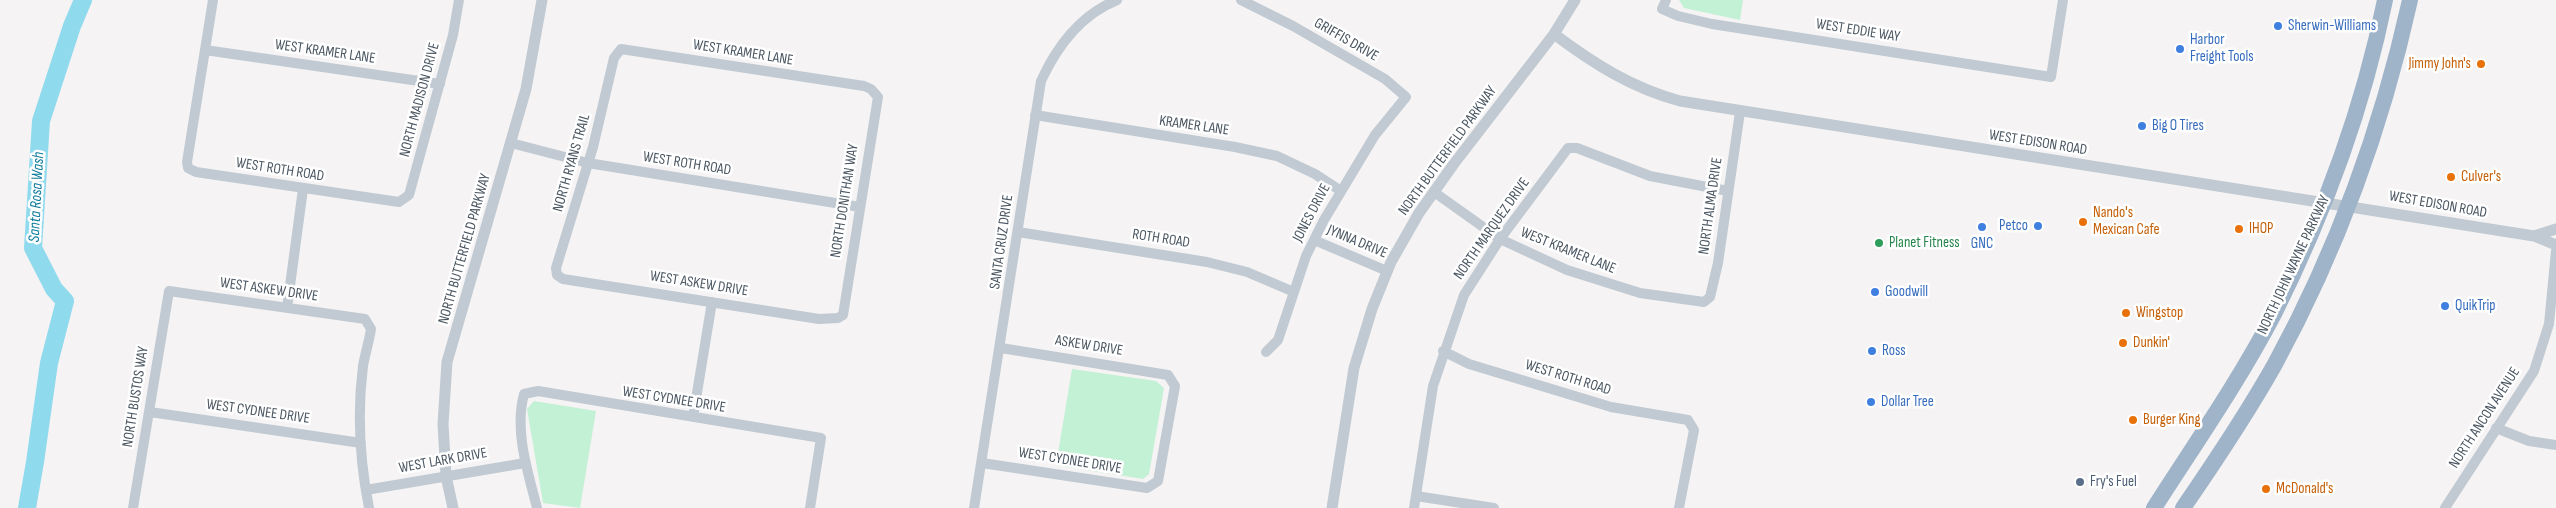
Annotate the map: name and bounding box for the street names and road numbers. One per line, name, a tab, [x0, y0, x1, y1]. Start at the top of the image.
street label: GRIFFIS DRIVE	[1311, 14, 1381, 66]
street label: WEST EDDIE WAY	[1815, 15, 1901, 47]
street label: WEST KRAMER LANE	[274, 36, 376, 68]
street label: WEST KRAMER LANE	[692, 36, 794, 70]
street label: NORTH MADISON DRIVE	[396, 41, 444, 159]
street label: NORTH BUTTERFIELD PARKWAY	[1395, 83, 1501, 219]
street label: NORTH RYANS TRAIL	[549, 112, 595, 214]
street label: KRAMER LANE	[1158, 112, 1230, 140]
street label: WEST EDISON ROAD	[1988, 126, 2088, 160]
street label: NORTH DONITHAN WAY	[827, 143, 863, 259]
street label: WEST ROTH ROAD	[642, 148, 732, 180]
street label: WEST ROTH ROAD	[235, 154, 325, 186]
street label: NORTH ALMA DRIVE	[1695, 156, 1727, 256]
street label: NORTH BUTTERFIELD PARKWAY	[435, 172, 495, 326]
street label: NORTH MARQUEZ DRIVE	[1450, 175, 1534, 283]
street label: JONES DRIVE	[1289, 181, 1335, 245]
street label: WEST EDISON ROAD	[2388, 188, 2488, 222]
street label: NORTH JOHN WAYNE PARKWAY	[2254, 193, 2334, 337]
street label: SANTA CRUZ DRIVE	[986, 194, 1018, 290]
street label: JYNNA DRIVE	[1324, 221, 1390, 263]
street label: WEST KRAMER LANE	[1518, 224, 1618, 278]
street label: ROTH ROAD	[1131, 226, 1191, 252]
street label: WEST ASKEW DRIVE	[649, 267, 749, 301]
street label: WEST ASKEW DRIVE	[219, 274, 319, 306]
street label: ASKEW DRIVE	[1054, 332, 1124, 360]
street label: NORTH BUSTOS WAY	[119, 345, 153, 449]
street label: WEST ROTH ROAD	[1523, 356, 1613, 400]
street label: NORTH ANCON AVENUE	[2446, 364, 2524, 472]
street label: WEST CYDNEE DRIVE	[621, 383, 727, 417]
street label: WEST CYDNEE DRIVE	[205, 396, 311, 428]
street label: WEST LARK DRIVE	[397, 444, 489, 478]
street label: WEST CYDNEE DRIVE	[1017, 444, 1123, 478]

